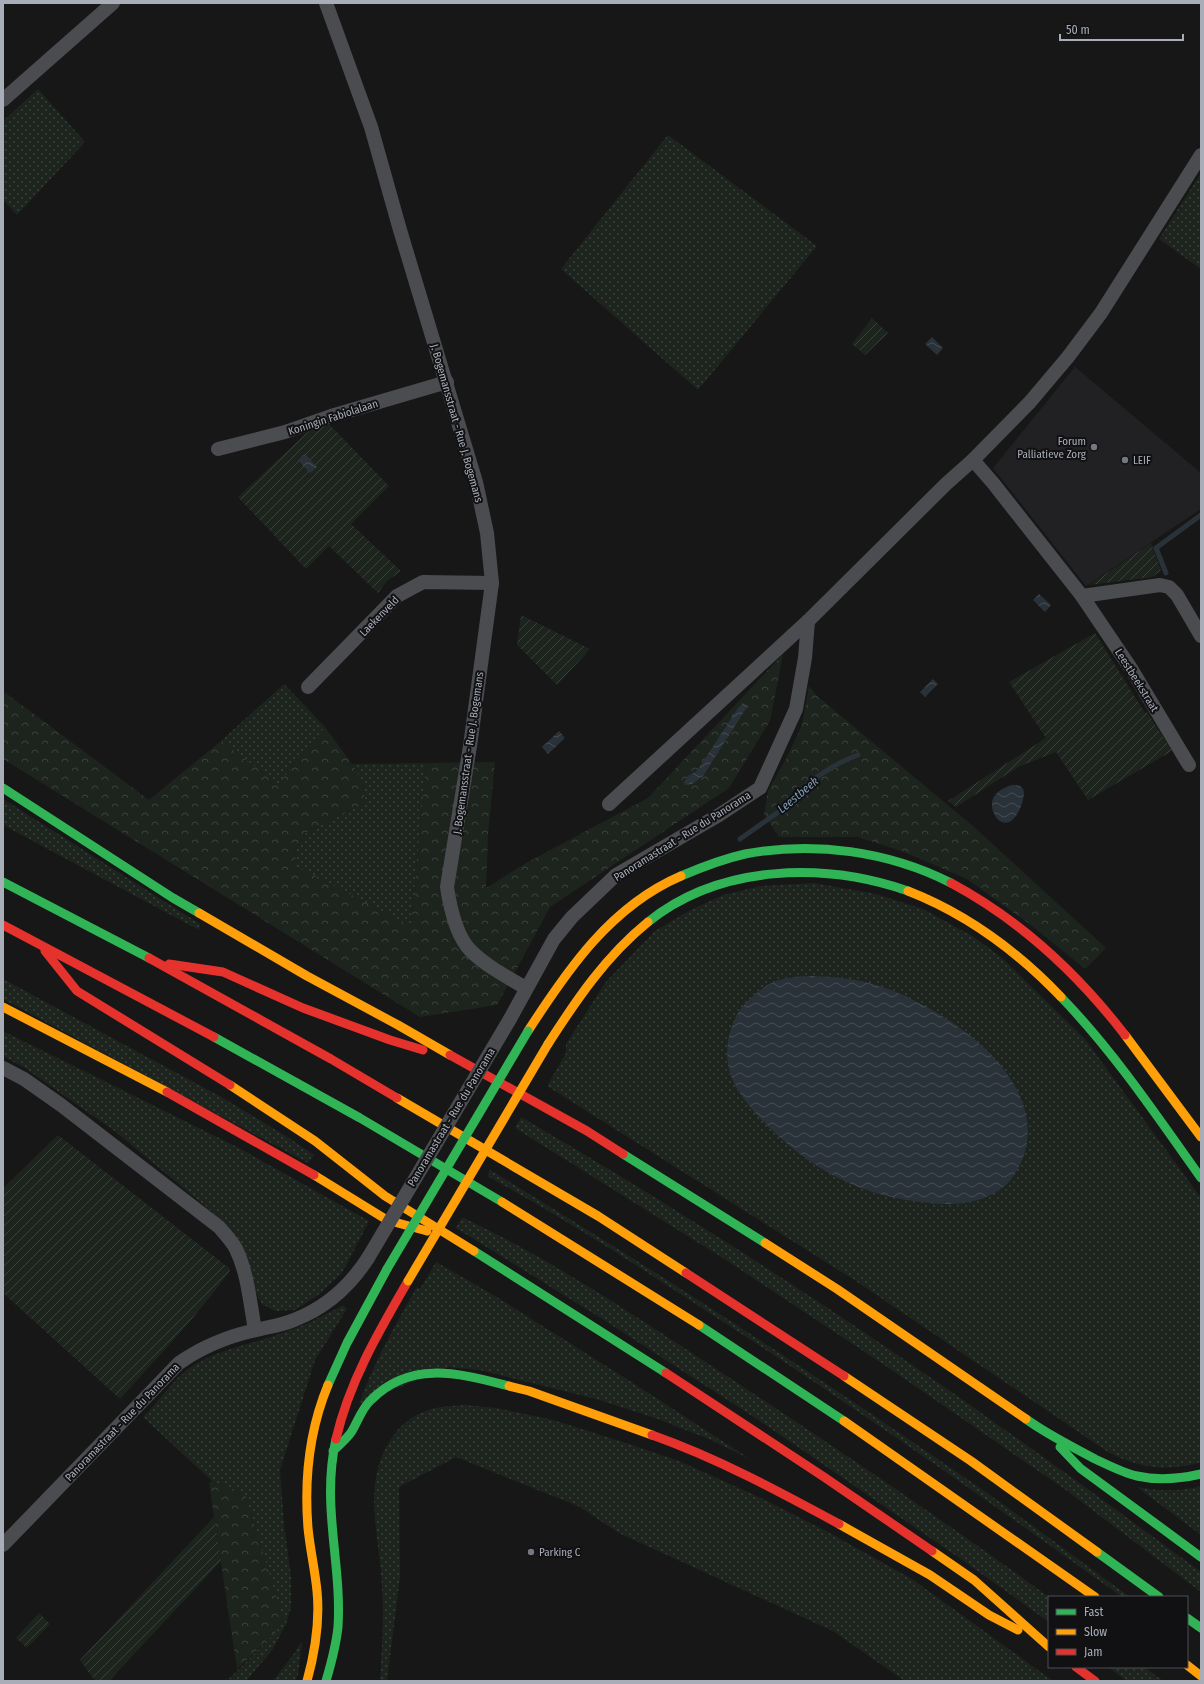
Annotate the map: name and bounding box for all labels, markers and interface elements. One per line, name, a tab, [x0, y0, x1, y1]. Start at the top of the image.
scale bar	[1060, 16, 1183, 42]
text: 50 m	[1066, 23, 1090, 37]
street label: J. Bogemansstraat - Rue J. Bogemans	[428, 343, 485, 504]
street label: Koningin Fabiolalaan	[287, 397, 380, 438]
place label: Forum Palliatieve Zorg	[1017, 435, 1087, 461]
marker: Forum Palliatieve Zorg	[1089, 442, 1099, 452]
place label: LEIF	[1133, 454, 1151, 467]
marker: LEIF	[1120, 455, 1130, 465]
street label: Laekenveld	[357, 594, 402, 639]
street label: Leestbeekstraat	[1112, 646, 1161, 714]
street label: J. Bogemansstraat - Rue J. Bogemans	[451, 671, 486, 835]
water label: Leestbeek	[775, 774, 821, 816]
street label: Panoramastraat - Rue du Panorama	[611, 789, 753, 884]
street label: Panoramastraat - Rue du Panorama	[405, 1046, 498, 1189]
street label: Panoramastraat - Rue du Panorama	[62, 1361, 182, 1484]
place label: Parking C	[539, 1546, 581, 1559]
marker: Parking C	[526, 1547, 536, 1557]
legend	[1048, 1596, 1188, 1668]
text: Fast	[1084, 1605, 1103, 1619]
text: Slow	[1084, 1625, 1107, 1639]
text: Jam	[1084, 1645, 1102, 1659]

